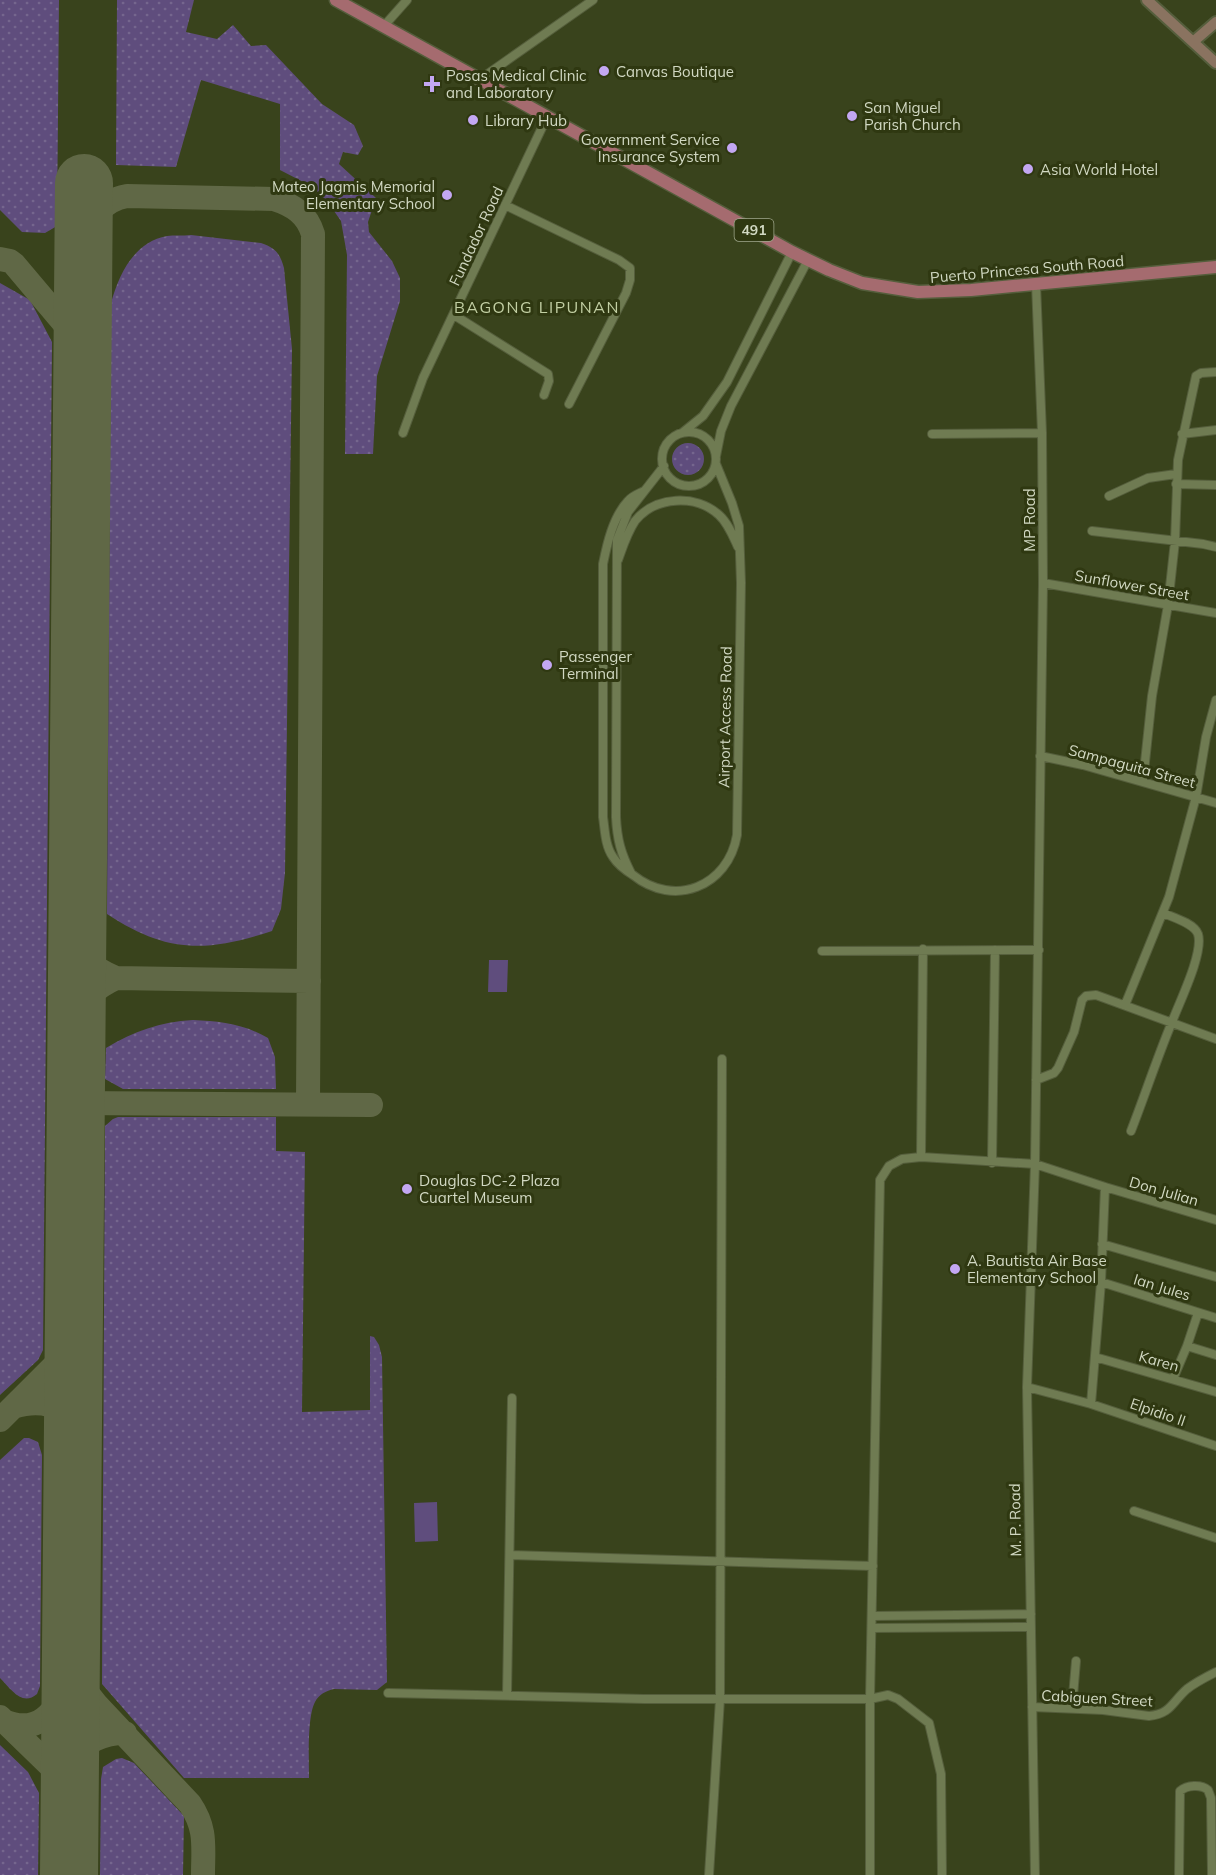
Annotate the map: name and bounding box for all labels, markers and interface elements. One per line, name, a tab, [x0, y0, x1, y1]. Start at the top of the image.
place label: Canvas Boutique	[616, 62, 734, 81]
marker: Canvas Boutique	[597, 64, 611, 78]
place label: Posas Medical Clinic and Laboratory	[446, 66, 586, 102]
marker: Posas Medical Clinic and Laboratory	[423, 75, 441, 93]
place label: San Miguel Parish Church	[864, 98, 961, 134]
marker: San Miguel Parish Church	[845, 109, 859, 123]
place label: Library Hub	[485, 111, 567, 130]
marker: Library Hub	[466, 113, 480, 127]
place label: Government Service Insurance System	[581, 130, 720, 166]
marker: Government Service Insurance System	[725, 141, 739, 155]
place label: Asia World Hotel	[1040, 160, 1158, 179]
marker: Asia World Hotel	[1021, 162, 1035, 176]
place label: Mateo Jagmis Memorial Elementary School	[272, 177, 435, 213]
street label: Fundador Road	[445, 183, 507, 289]
marker: Mateo Jagmis Memorial Elementary School	[440, 188, 454, 202]
road number: 491	[734, 219, 774, 241]
street label: Puerto Princesa South Road	[929, 251, 1125, 287]
district label: BAGONG LIPUNAN	[454, 297, 620, 317]
street label: MP Road	[1020, 488, 1039, 552]
street label: Sunflower Street	[1073, 566, 1191, 604]
street label: Airport Access Road	[714, 646, 736, 788]
place label: Passenger Terminal	[559, 647, 632, 683]
marker: Passenger Terminal	[540, 658, 554, 672]
street label: Sampaguita Street	[1067, 740, 1197, 792]
place label: Douglas DC-2 Plaza Cuartel Museum	[419, 1171, 560, 1207]
street label: Don Julian	[1127, 1172, 1201, 1210]
marker: Douglas DC-2 Plaza Cuartel Museum	[400, 1182, 414, 1196]
place label: A. Bautista Air Base Elementary School	[967, 1251, 1107, 1287]
marker: A. Bautista Air Base Elementary School	[948, 1262, 962, 1276]
street label: Ian Jules	[1131, 1269, 1193, 1305]
street label: Karen	[1137, 1346, 1181, 1376]
street label: Elpidio II	[1128, 1394, 1188, 1430]
street label: M. P. Road	[1005, 1483, 1025, 1557]
street label: Cabiguen Street	[1041, 1686, 1153, 1710]

